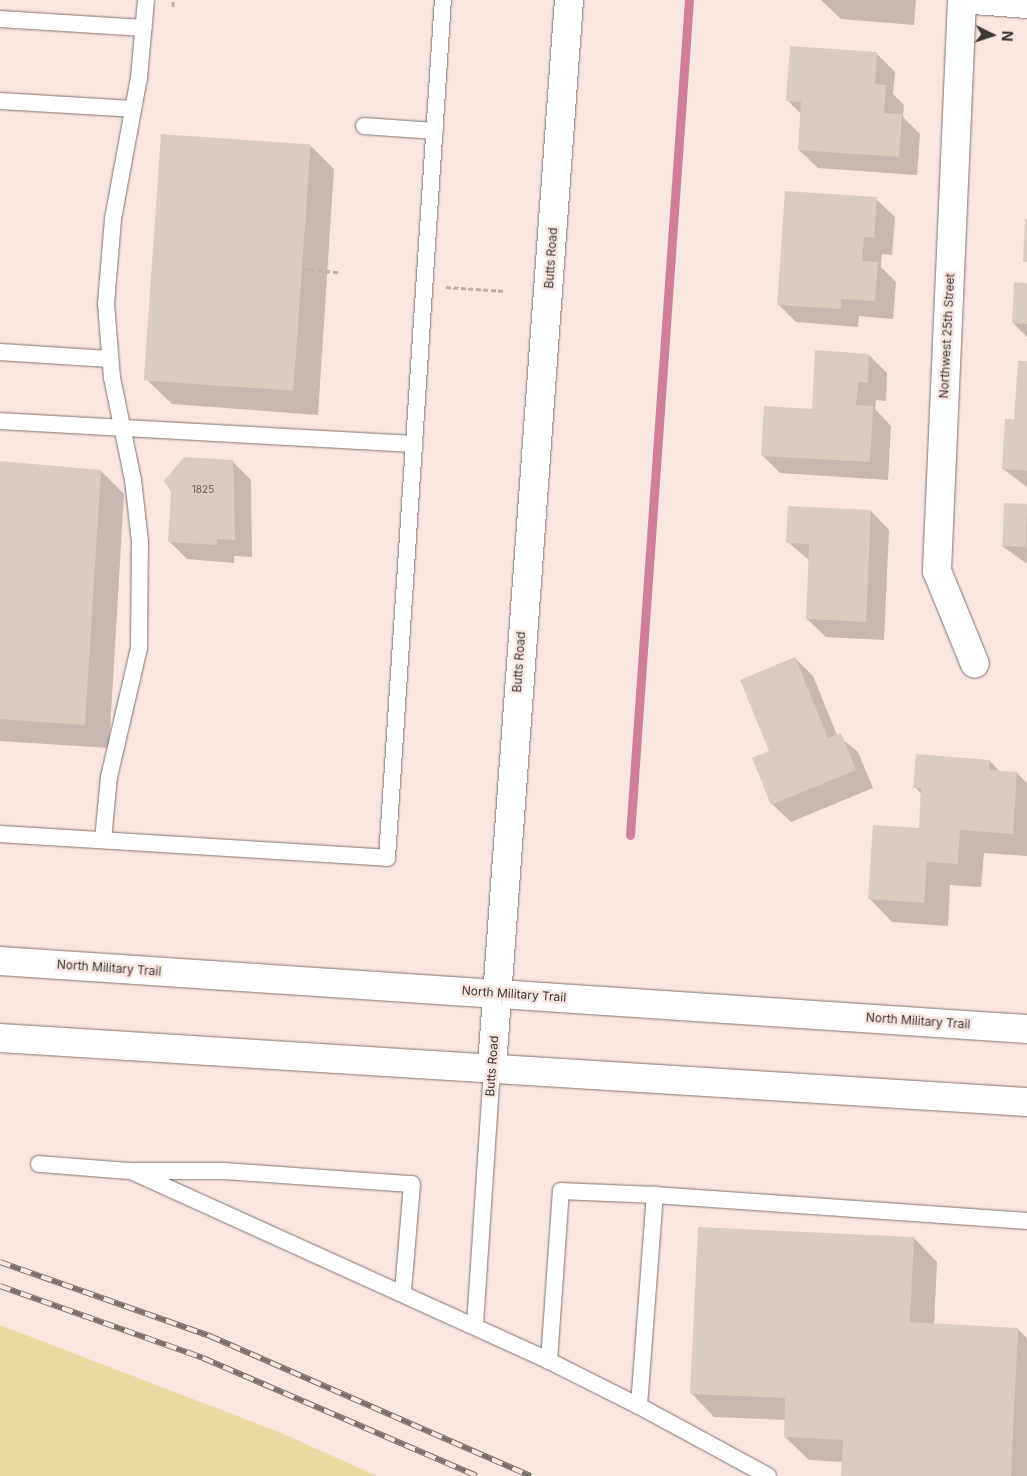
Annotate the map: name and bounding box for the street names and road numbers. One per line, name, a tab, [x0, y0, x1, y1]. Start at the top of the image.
street label: Butts Road	[542, 227, 560, 289]
street label: Northwest 25th Street	[937, 273, 957, 399]
street label: Butts Road	[510, 631, 528, 693]
street label: North Military Trail	[56, 957, 162, 979]
street label: North Military Trail	[461, 983, 567, 1005]
street label: North Military Trail	[865, 1010, 971, 1032]
street label: Butts Road	[483, 1035, 501, 1097]

